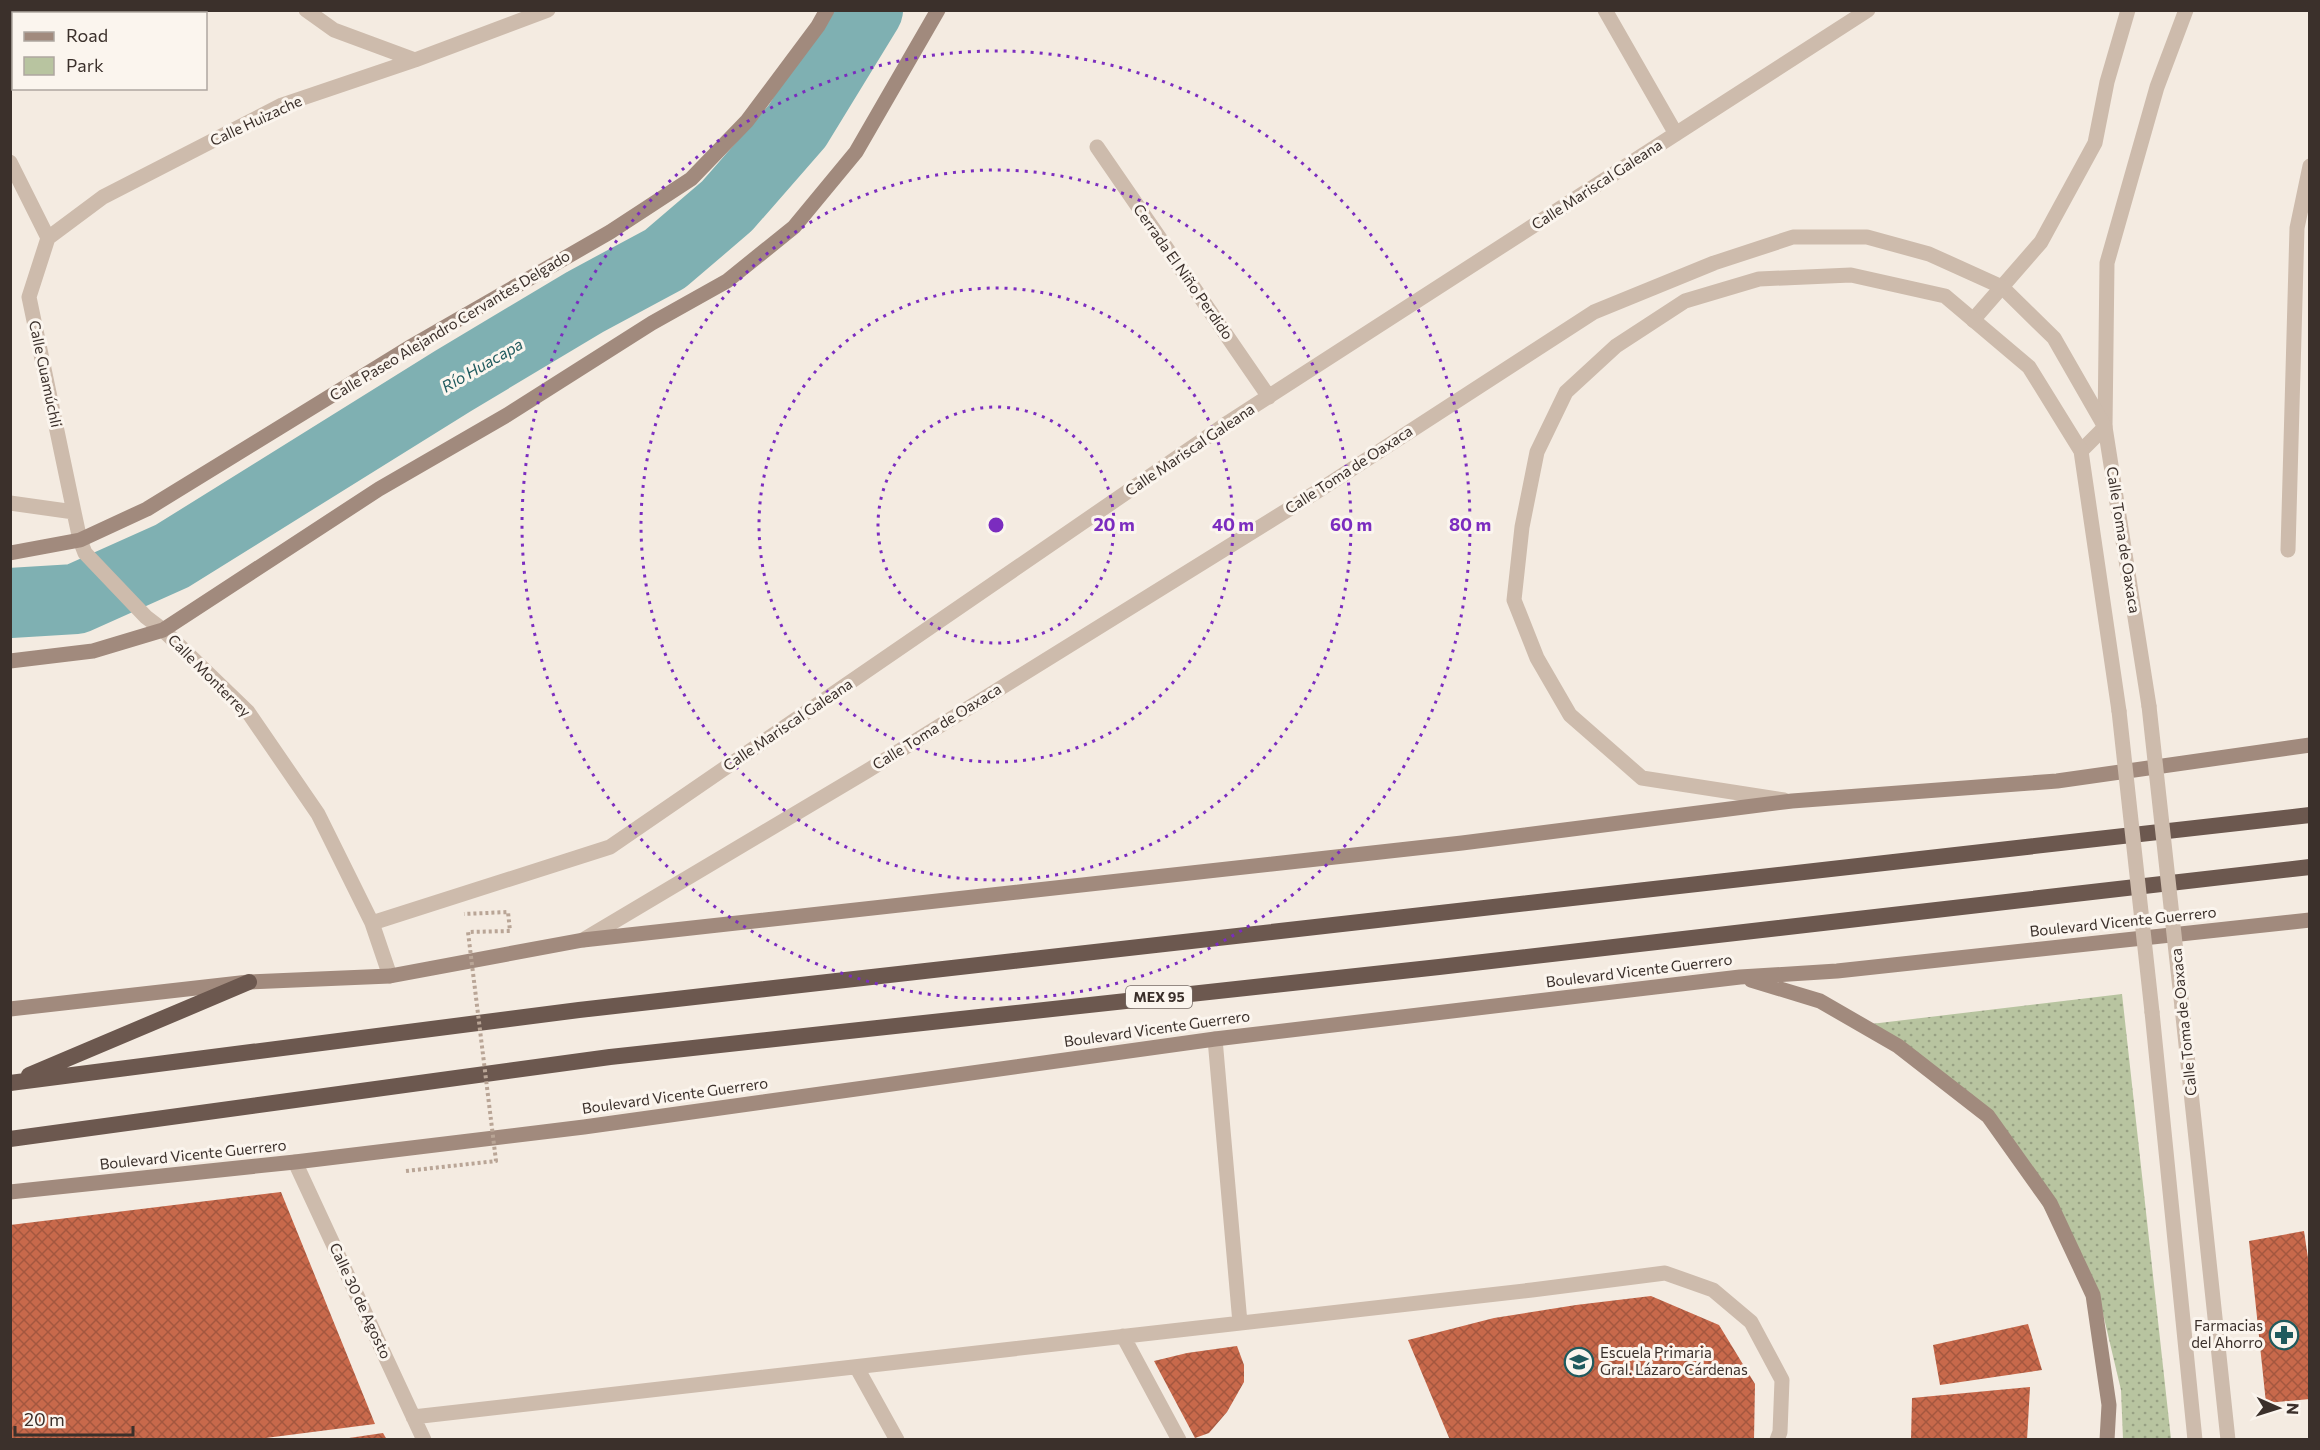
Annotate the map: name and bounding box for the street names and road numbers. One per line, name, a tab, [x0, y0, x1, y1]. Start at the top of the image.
street label: Calle Huizache	[207, 91, 304, 149]
street label: Calle Mariscal Galeana	[1528, 135, 1665, 233]
street label: Cerrada El Niño Perdido	[1130, 200, 1237, 343]
street label: Calle Paseo Alejandro Cervantes Delgado	[326, 246, 573, 404]
street label: Calle Guamúchli	[26, 319, 66, 429]
street label: Calle Mariscal Galeana	[1121, 399, 1257, 499]
street label: Calle Toma de Oaxaca	[1281, 421, 1416, 517]
street label: Calle Toma de Oaxaca	[2103, 465, 2144, 615]
street label: Calle Monterrey	[165, 630, 255, 721]
street label: Calle Mariscal Galeana	[719, 674, 855, 774]
street label: Calle Toma de Oaxaca	[869, 679, 1004, 773]
street label: Boulevard Vicente Guerrero	[2029, 902, 2217, 940]
street label: Calle Toma de Oaxaca	[2166, 947, 2200, 1097]
street label: Boulevard Vicente Guerrero	[1545, 950, 1733, 990]
road number: MEX 95	[1126, 986, 1192, 1008]
street label: Boulevard Vicente Guerrero	[1063, 1006, 1251, 1050]
street label: Boulevard Vicente Guerrero	[581, 1073, 769, 1117]
street label: Boulevard Vicente Guerrero	[99, 1135, 287, 1173]
street label: Calle 30 de Agosto	[326, 1240, 396, 1361]

